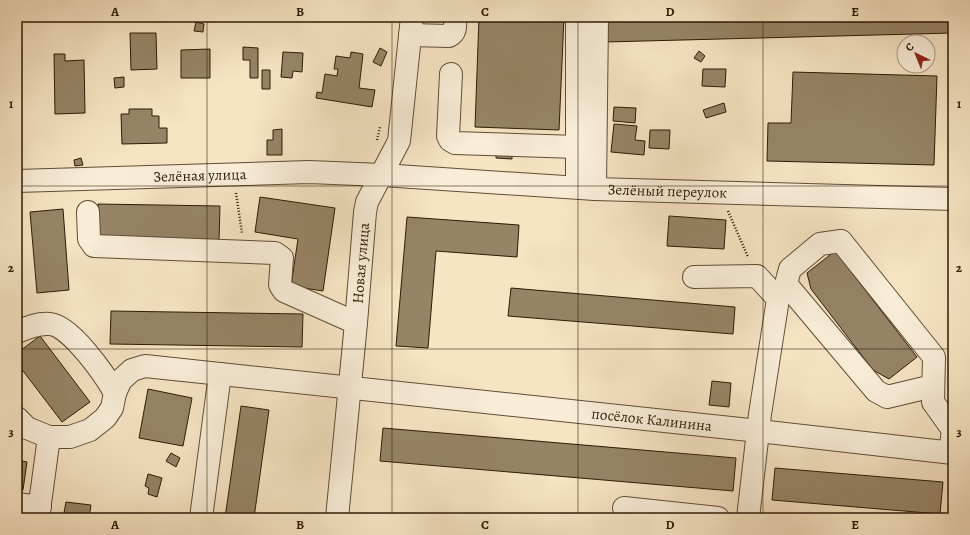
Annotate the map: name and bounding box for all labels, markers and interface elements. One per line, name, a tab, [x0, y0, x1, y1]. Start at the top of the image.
text: A	[110, 3, 120, 20]
text: B	[296, 3, 304, 20]
text: C	[481, 3, 489, 20]
text: D	[665, 3, 675, 20]
text: E	[851, 3, 859, 20]
north arrow	[896, 34, 936, 74]
text: С	[902, 39, 917, 55]
text: 1	[9, 95, 14, 112]
text: 1	[957, 95, 962, 112]
street label: Зелёная улица	[153, 164, 247, 187]
street label: Зелёный переулок	[607, 179, 727, 203]
street label: Новая улица	[348, 222, 374, 304]
text: 2	[8, 259, 15, 276]
text: 2	[956, 259, 963, 276]
street label: посёлок Калинина	[591, 403, 713, 436]
text: 3	[8, 423, 14, 440]
text: 3	[956, 423, 962, 440]
text: A	[110, 516, 120, 533]
text: B	[296, 516, 304, 533]
text: C	[481, 516, 489, 533]
text: D	[665, 516, 675, 533]
text: E	[851, 516, 859, 533]

